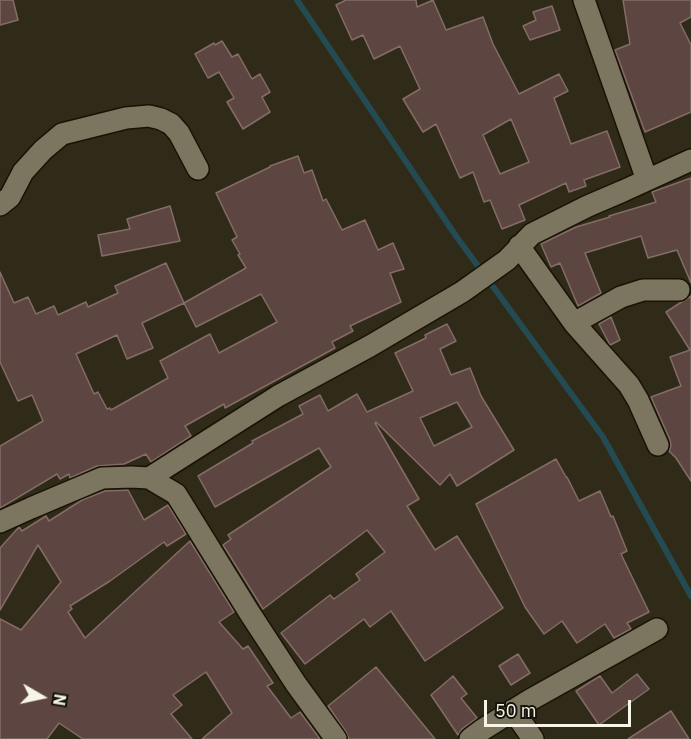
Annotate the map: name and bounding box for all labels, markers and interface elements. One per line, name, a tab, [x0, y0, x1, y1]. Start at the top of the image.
north arrow	[12, 667, 72, 727]
scale bar	[487, 688, 634, 726]
text: N	[49, 693, 71, 707]
text: 50 m	[495, 699, 537, 722]

